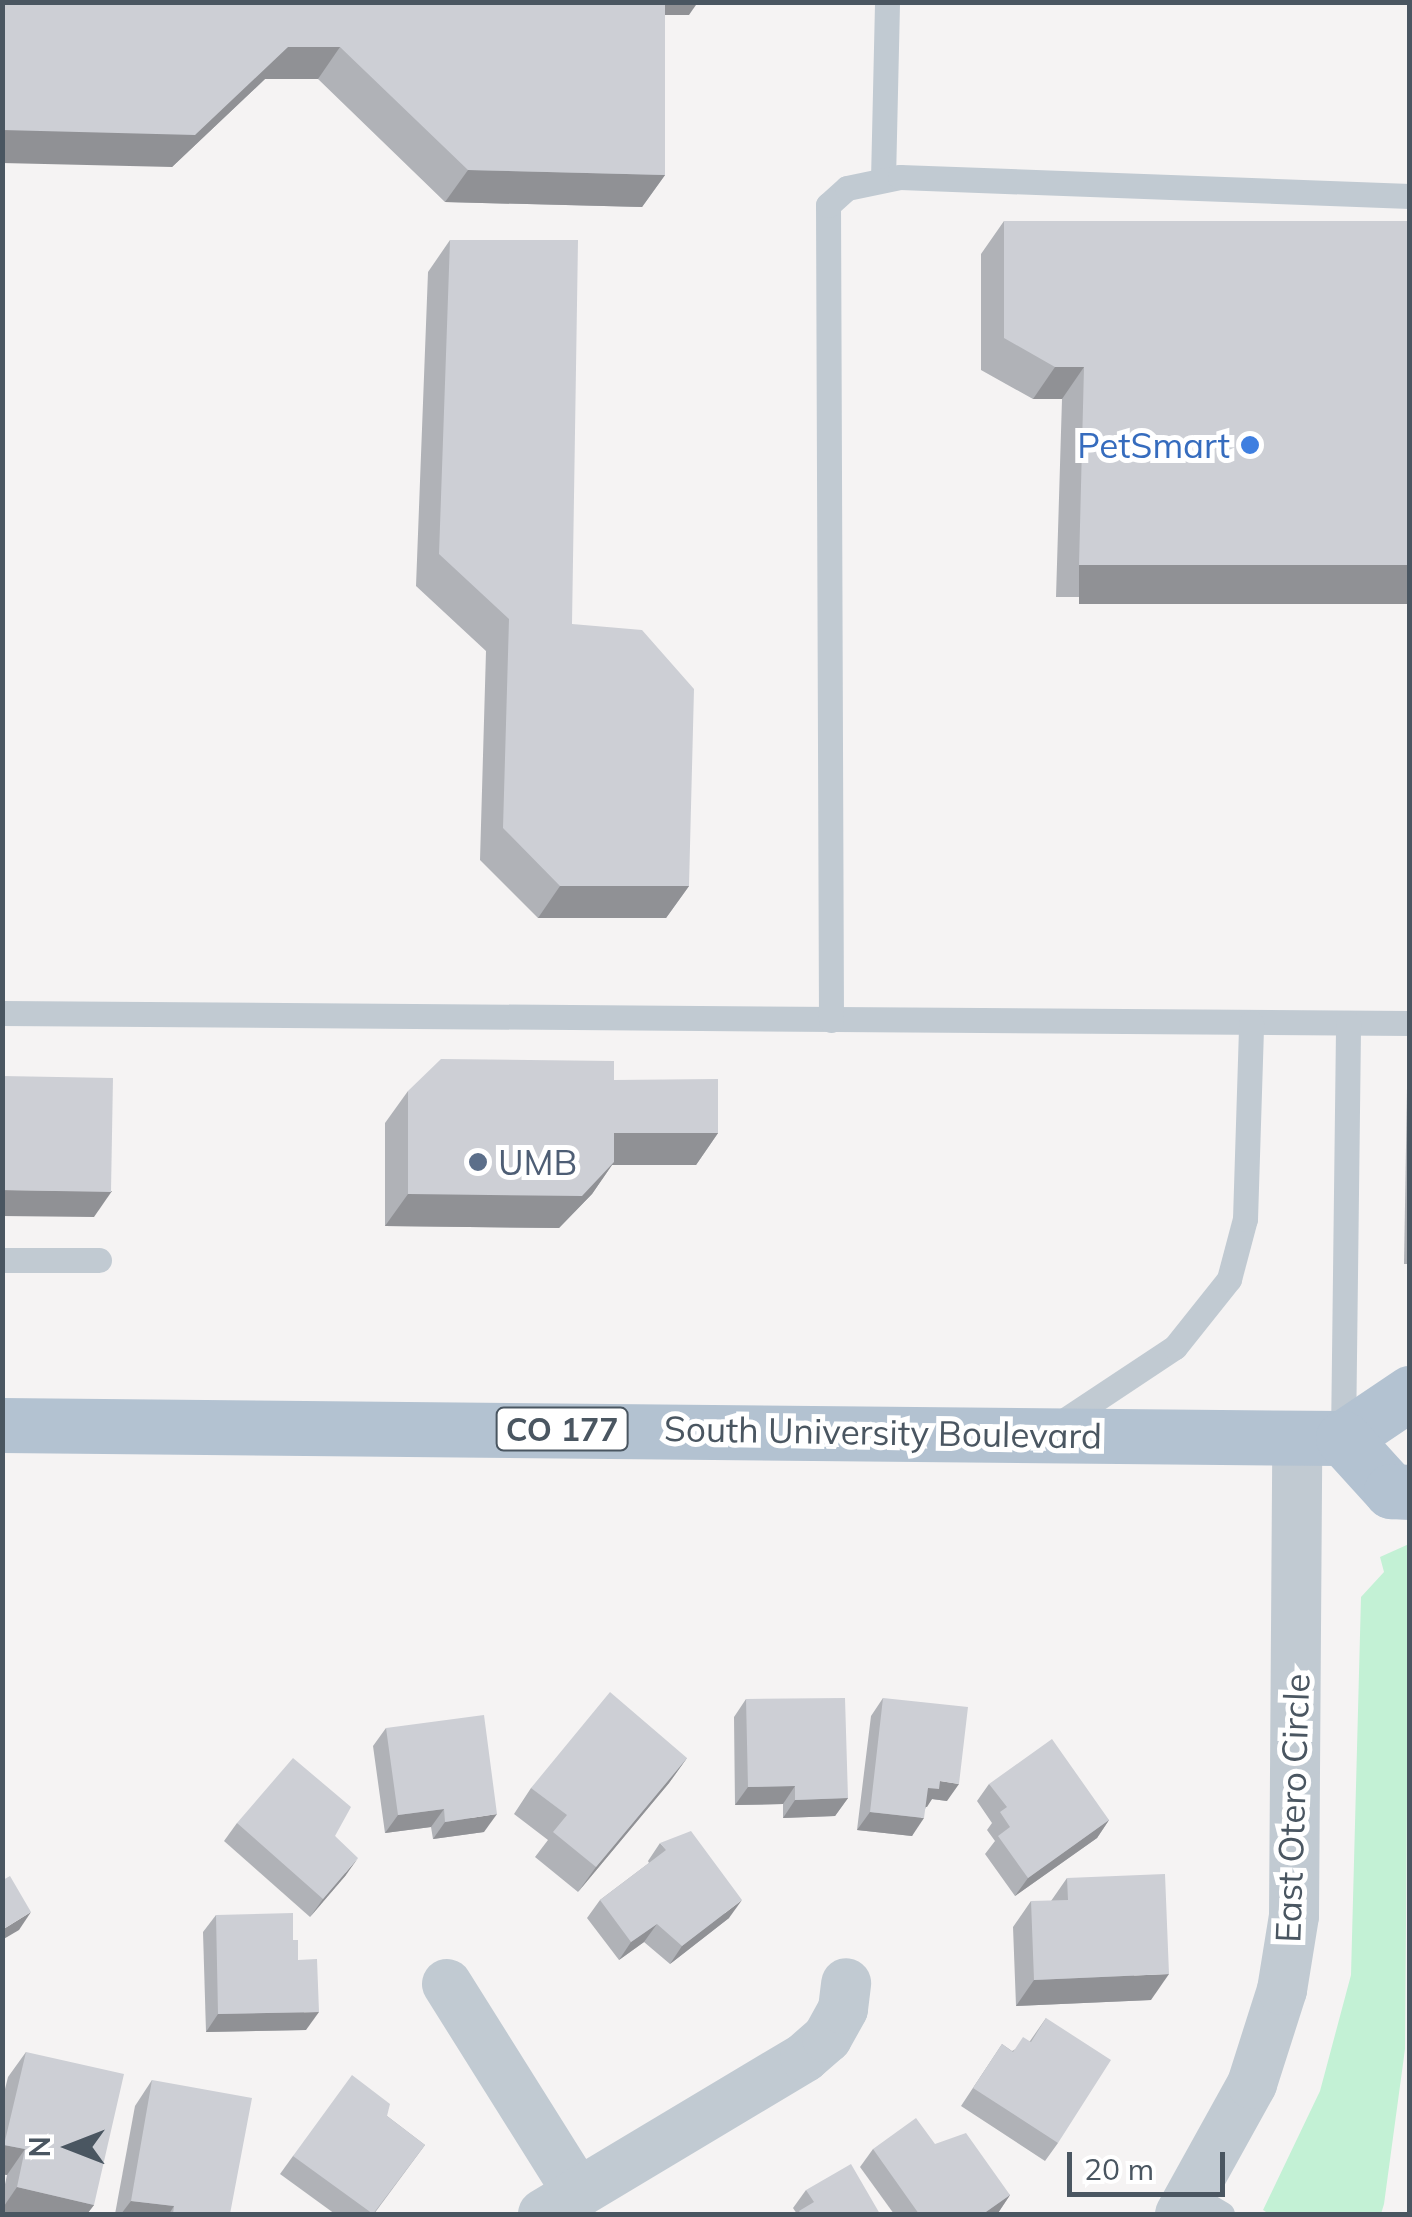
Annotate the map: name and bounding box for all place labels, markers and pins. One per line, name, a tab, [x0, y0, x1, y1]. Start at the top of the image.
place label: PetSmart	[1077, 424, 1230, 466]
marker: PetSmart	[1239, 434, 1261, 456]
place label: UMB	[498, 1141, 577, 1183]
marker: UMB	[467, 1151, 489, 1173]

